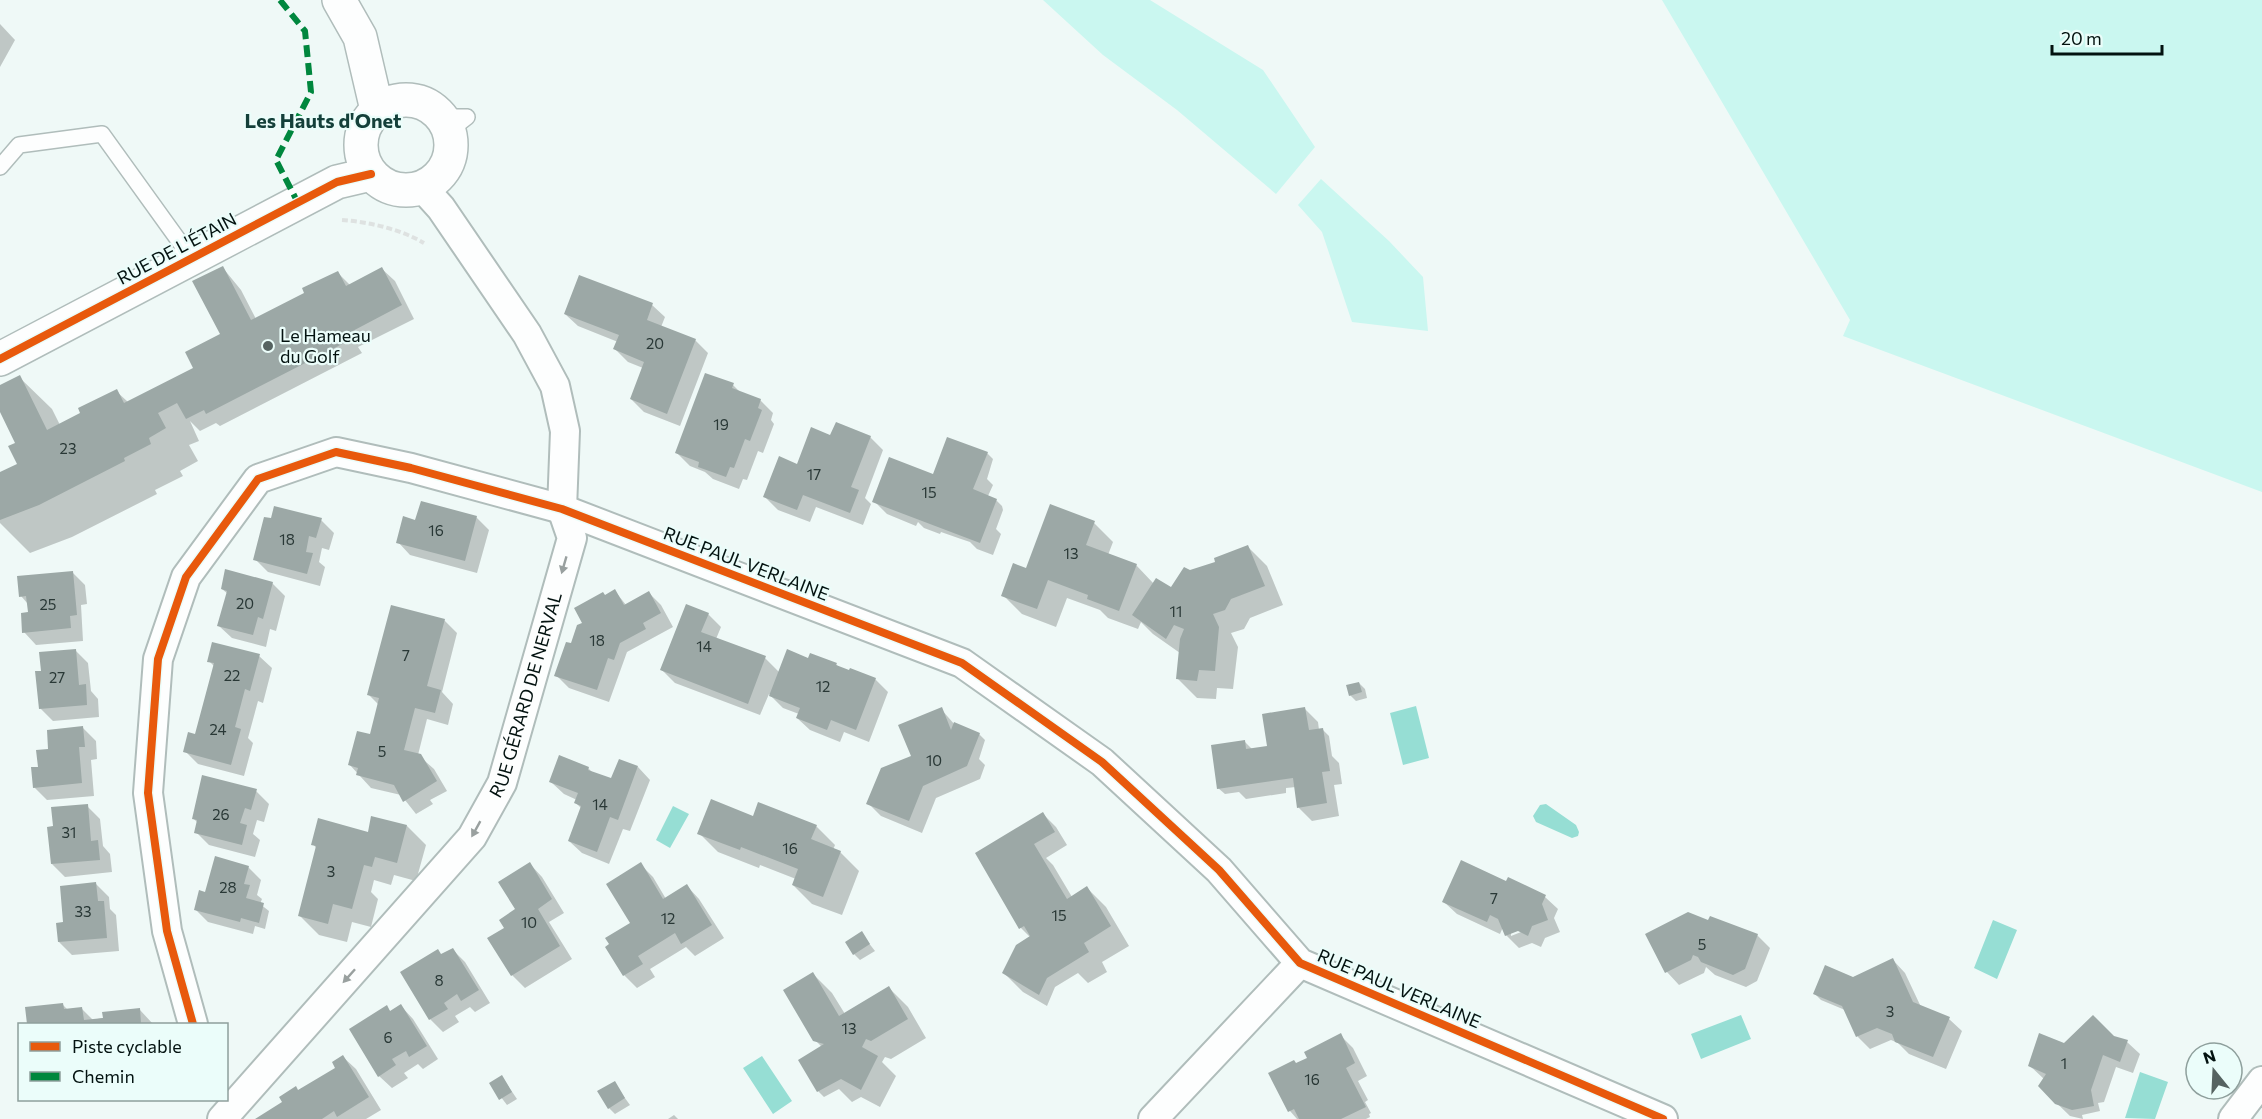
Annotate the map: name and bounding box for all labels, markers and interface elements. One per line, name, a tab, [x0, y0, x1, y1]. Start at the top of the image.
scale bar	[2052, 18, 2162, 56]
text: 20 m	[2061, 27, 2102, 49]
district label: Les Hauts d'Onet	[245, 108, 401, 132]
street label: RUE DE L'ÉTAIN	[113, 207, 240, 289]
place label: Le Hameau du Golf	[280, 324, 371, 367]
house number: 20	[646, 334, 664, 352]
marker: Le Hameau du Golf	[261, 339, 275, 353]
house number: 19	[713, 415, 729, 433]
house number: 23	[60, 439, 76, 457]
house number: 17	[807, 465, 821, 483]
house number: 15	[921, 483, 937, 501]
house number: 16	[428, 521, 444, 539]
street label: RUE PAUL VERLAINE	[661, 521, 832, 605]
house number: 18	[279, 530, 295, 548]
house number: 13	[1064, 544, 1078, 562]
one-way arrow	[559, 556, 568, 574]
street label: RUE GÉRARD DE NERVAL	[484, 589, 566, 801]
house number: 20	[236, 594, 254, 612]
house number: 25	[40, 595, 56, 613]
house number: 11	[1170, 602, 1182, 620]
house number: 18	[589, 631, 605, 649]
house number: 14	[696, 637, 712, 655]
house number: 7	[402, 646, 410, 664]
house number: 22	[224, 666, 240, 684]
house number: 27	[49, 668, 65, 686]
house number: 12	[816, 677, 830, 695]
house number: 24	[209, 720, 227, 738]
house number: 5	[378, 742, 386, 760]
house number: 10	[926, 751, 942, 769]
house number: 14	[592, 795, 608, 813]
house number: 26	[212, 805, 230, 823]
one-way arrow	[471, 821, 482, 837]
house number: 31	[62, 823, 76, 841]
house number: 16	[782, 839, 798, 857]
house number: 3	[327, 862, 335, 880]
house number: 28	[219, 878, 237, 896]
house number: 7	[1490, 889, 1498, 907]
house number: 33	[74, 902, 92, 920]
house number: 15	[1051, 906, 1067, 924]
house number: 12	[661, 909, 675, 927]
house number: 10	[521, 913, 537, 931]
house number: 5	[1698, 935, 1706, 953]
street label: RUE PAUL VERLAINE	[1314, 944, 1484, 1032]
one-way arrow	[343, 968, 356, 983]
house number: 8	[434, 971, 444, 989]
house number: 3	[1886, 1002, 1894, 1020]
house number: 13	[842, 1019, 856, 1037]
legend	[18, 1023, 228, 1101]
house number: 6	[383, 1028, 393, 1046]
text: Piste cyclable	[72, 1035, 182, 1057]
north arrow	[2184, 1041, 2244, 1101]
text: N	[2201, 1045, 2218, 1067]
house number: 1	[2061, 1054, 2067, 1072]
text: Chemin	[72, 1065, 135, 1087]
house number: 16	[1304, 1070, 1320, 1088]

